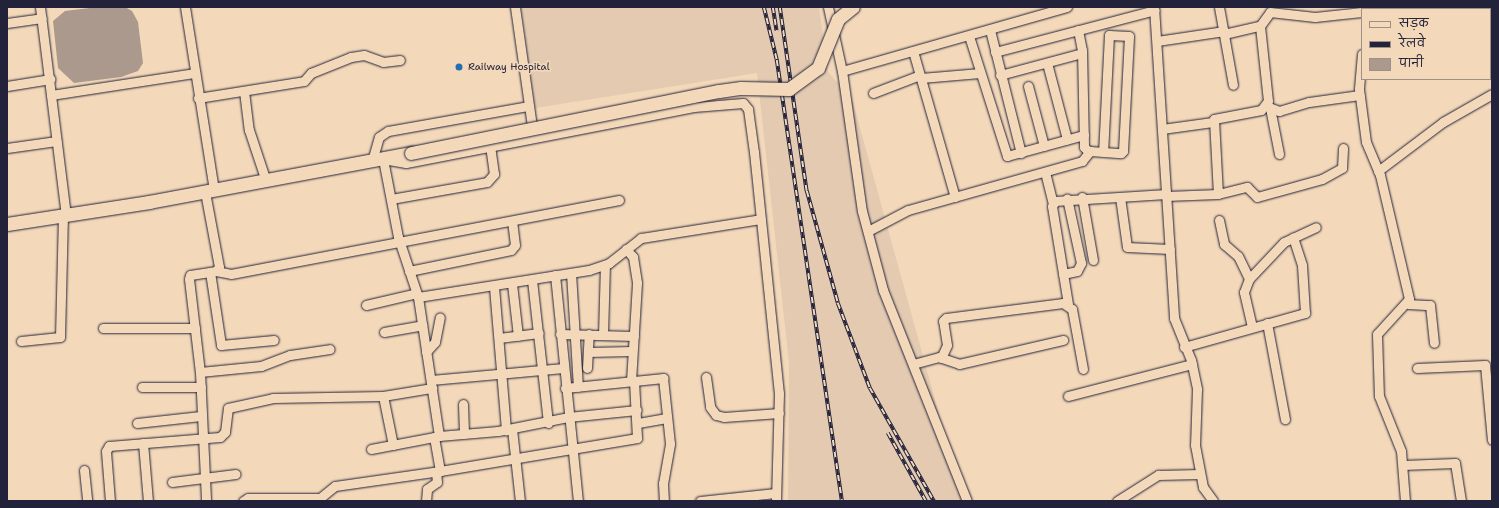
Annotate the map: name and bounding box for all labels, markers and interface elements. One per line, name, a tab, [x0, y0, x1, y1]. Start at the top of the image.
legend	[1361, 8, 1491, 80]
text: सड़क	[1399, 15, 1429, 31]
text: रेलवे	[1399, 35, 1425, 51]
text: पानी	[1399, 55, 1424, 71]
marker: Railway Hospital	[453, 61, 465, 73]
place label: Railway Hospital	[468, 61, 550, 73]

